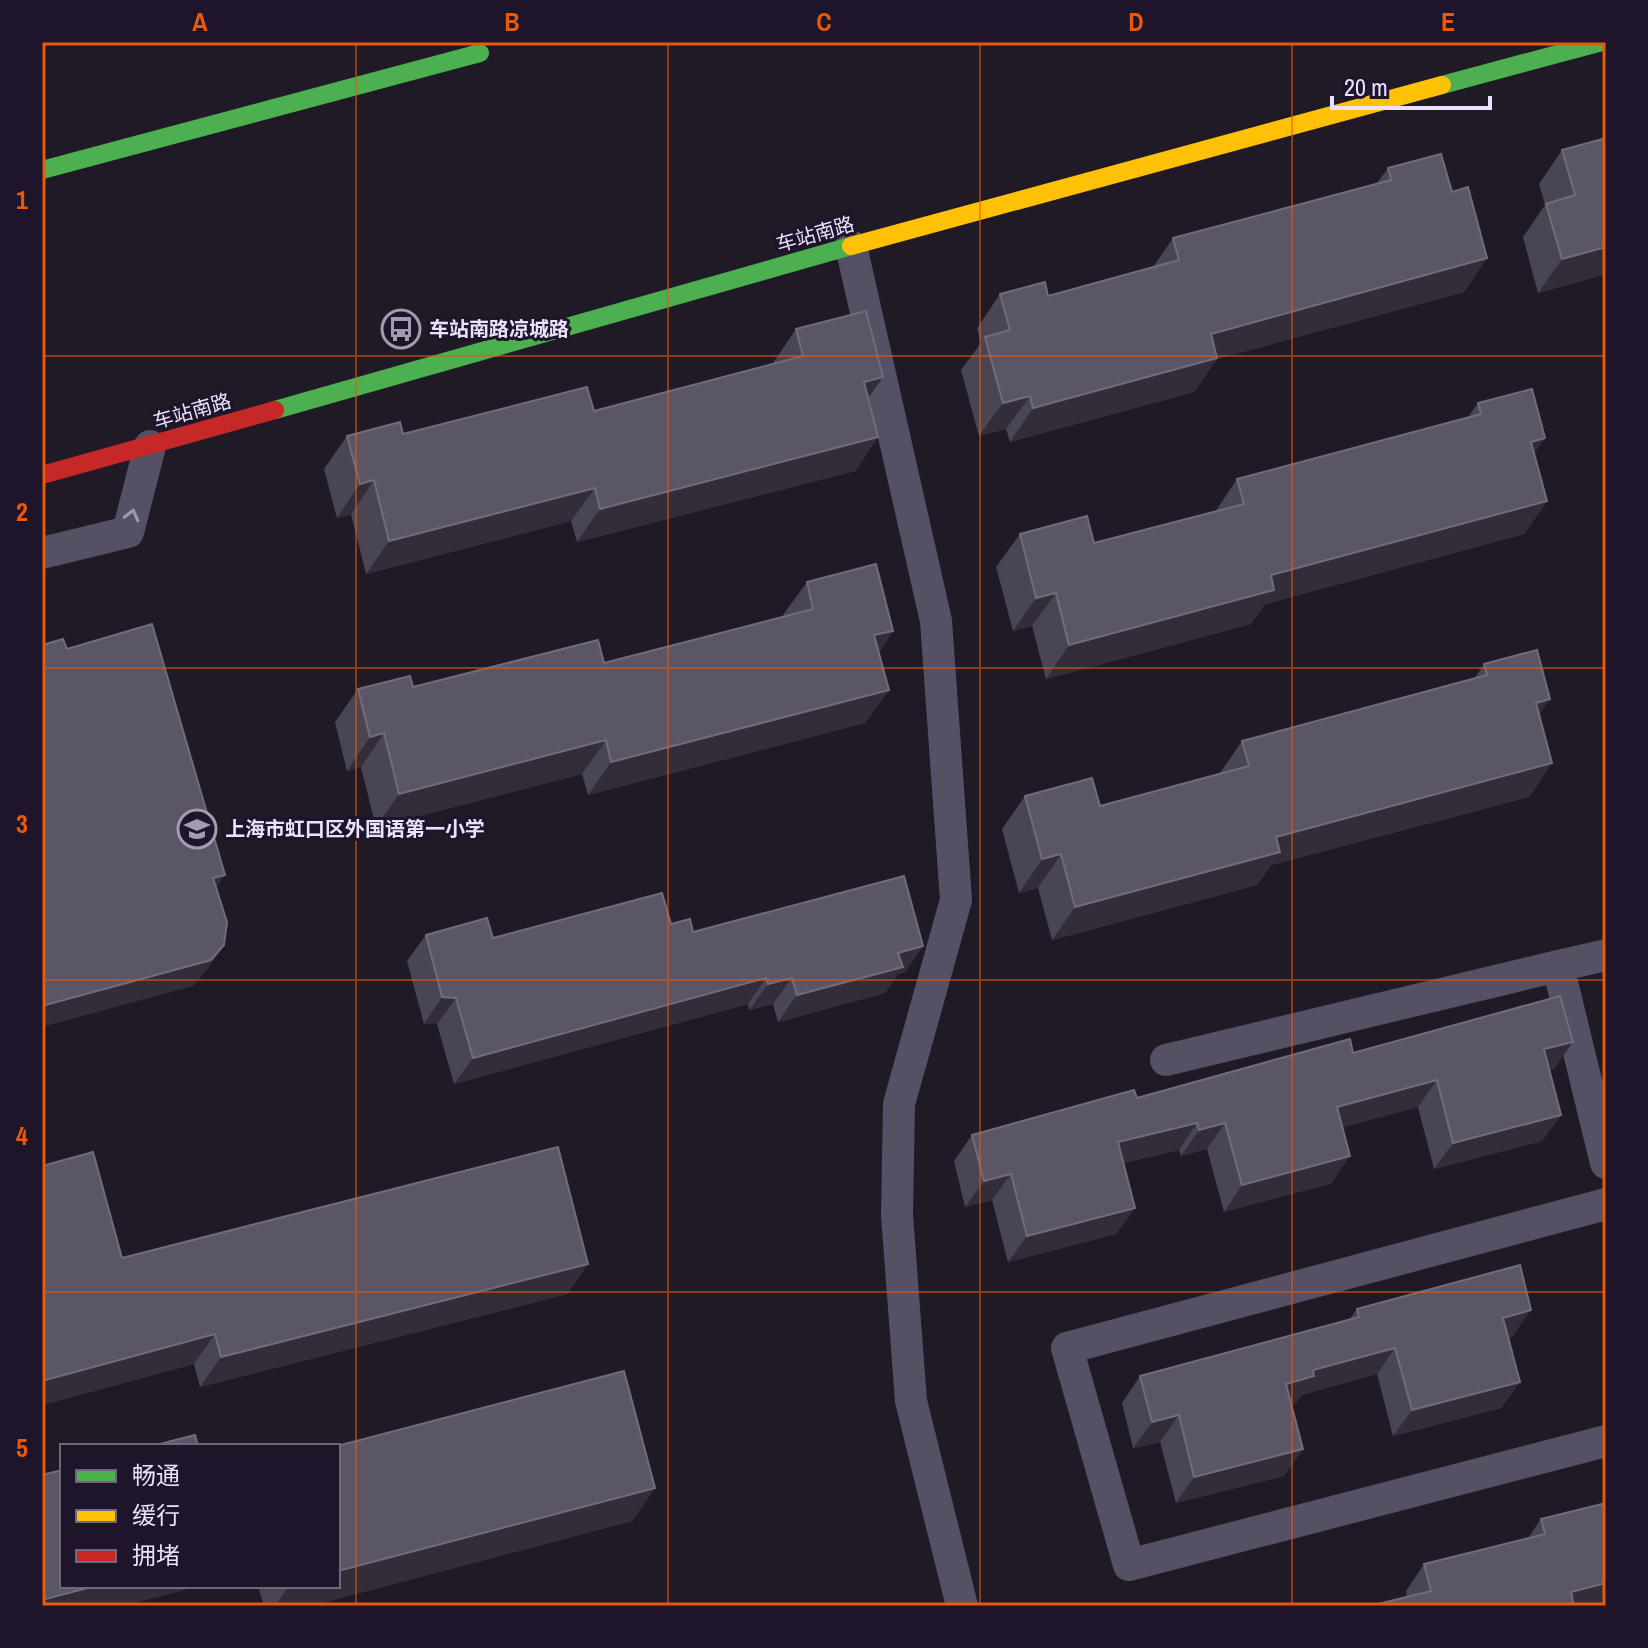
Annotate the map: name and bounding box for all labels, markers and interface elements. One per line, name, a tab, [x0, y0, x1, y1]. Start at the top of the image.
text: A	[192, 4, 208, 39]
text: B	[504, 4, 520, 39]
text: C	[816, 4, 832, 39]
text: D	[1128, 4, 1144, 39]
text: E	[1441, 4, 1455, 39]
scale bar	[1332, 60, 1490, 110]
text: 20 m	[1344, 71, 1388, 103]
text: 1	[16, 182, 28, 217]
street label: 车站南路	[773, 210, 857, 258]
bus stop icon: 车站南路凉城路	[380, 308, 422, 350]
place label: 车站南路凉城路	[429, 315, 569, 342]
street label: 车站南路	[150, 387, 234, 435]
text: 2	[16, 494, 28, 529]
one-way arrow	[123, 508, 140, 522]
text: 3	[16, 806, 28, 841]
school or university icon: 上海市虹口区外国语第一小学	[176, 808, 218, 850]
place label: 上海市虹口区外国语第一小学	[225, 815, 485, 842]
text: 4	[16, 1118, 28, 1153]
text: 5	[16, 1430, 28, 1465]
legend	[60, 1444, 340, 1588]
text: 畅通	[132, 1459, 180, 1491]
text: 缓行	[132, 1499, 180, 1531]
text: 拥堵	[132, 1539, 180, 1571]

